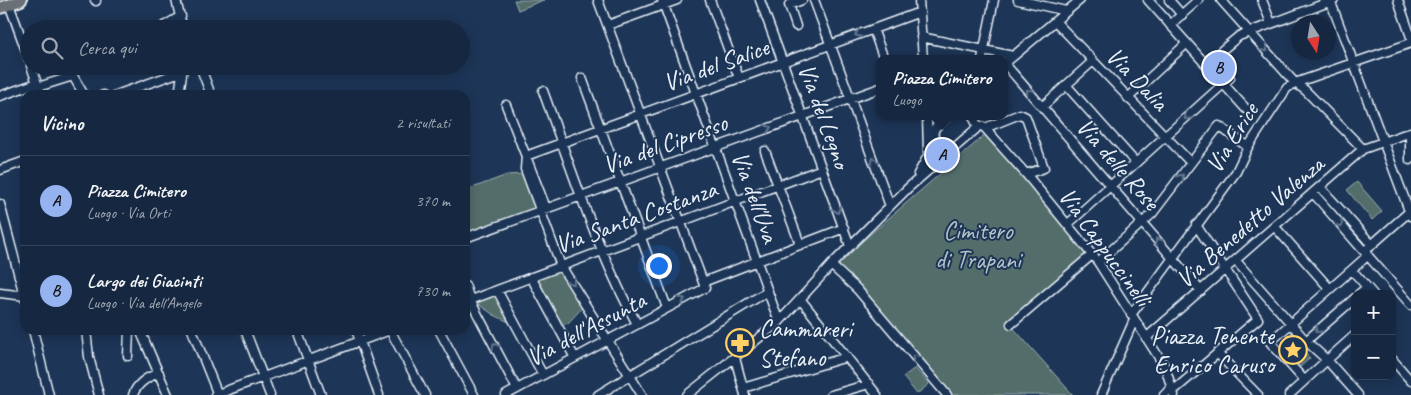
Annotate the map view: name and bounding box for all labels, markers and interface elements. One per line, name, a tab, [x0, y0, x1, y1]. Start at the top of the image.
north arrow	[1291, 15, 1336, 60]
search box	[20, 20, 470, 75]
one-way arrow	[854, 28, 863, 38]
street label: Via del Salice	[659, 31, 775, 99]
icon: search	[38, 34, 66, 62]
text: Cerca qui	[78, 36, 137, 60]
street label: Via Dalia	[1099, 40, 1176, 119]
one-way arrow	[1259, 44, 1268, 53]
pin: B	[1203, 49, 1235, 87]
popup	[876, 55, 1008, 120]
street label: Via del Legno	[790, 59, 859, 176]
text: Piazza Cimitero	[893, 66, 991, 90]
one-way arrow	[1025, 88, 1034, 97]
text: Luogo	[893, 90, 922, 110]
street label: Via Erice	[1198, 95, 1267, 179]
street label: Via del Cipresso	[598, 106, 733, 181]
text: Vicino	[40, 110, 83, 136]
street label: Via delle Rose	[1069, 111, 1168, 218]
one-way arrow	[1184, 111, 1193, 120]
text: 2 risultati	[396, 113, 450, 133]
one-way arrow	[763, 124, 771, 134]
pin: A	[926, 136, 958, 174]
street label: Via dell'Uva	[724, 147, 787, 249]
street label: Via Benedetto Valenza	[1169, 147, 1333, 295]
one-way arrow	[870, 157, 880, 165]
street label: Via Santa Costanza	[551, 172, 723, 261]
one-way arrow	[1175, 173, 1184, 183]
text: Piazza Cimitero	[87, 179, 186, 203]
street label: Via Cappuccinelli	[1051, 181, 1161, 315]
text: A	[52, 191, 60, 211]
text: 370 m	[416, 191, 450, 211]
text: Luogo · Via Orti	[87, 203, 170, 223]
one-way arrow	[831, 205, 841, 214]
park label: Cimitero di Trapani	[935, 215, 1024, 276]
one-way arrow	[1334, 218, 1343, 227]
one-way arrow	[1155, 238, 1163, 247]
your location	[646, 253, 672, 279]
text: Largo dei Giacinti	[87, 269, 202, 293]
one-way arrow	[565, 277, 575, 286]
text: B	[52, 281, 60, 301]
text: 730 m	[416, 281, 450, 301]
street label: Via dell'Assunta	[521, 283, 653, 374]
map controls	[1351, 290, 1396, 380]
button: +	[1351, 290, 1396, 335]
text: Luogo · Via dell'Angelo	[87, 293, 201, 313]
one-way arrow	[677, 296, 686, 306]
place label: Cammareri Stefano	[759, 313, 855, 374]
place label: Piazza Tenente Enrico Caruso	[1151, 320, 1277, 381]
one-way arrow	[1315, 324, 1324, 333]
pharmacy icon: Cammareri Stefano	[725, 328, 755, 358]
place icon: Piazza Tenente Enrico Caruso	[1278, 335, 1308, 365]
button: −	[1351, 335, 1396, 380]
one-way arrow	[491, 342, 501, 351]
one-way arrow	[912, 354, 921, 363]

